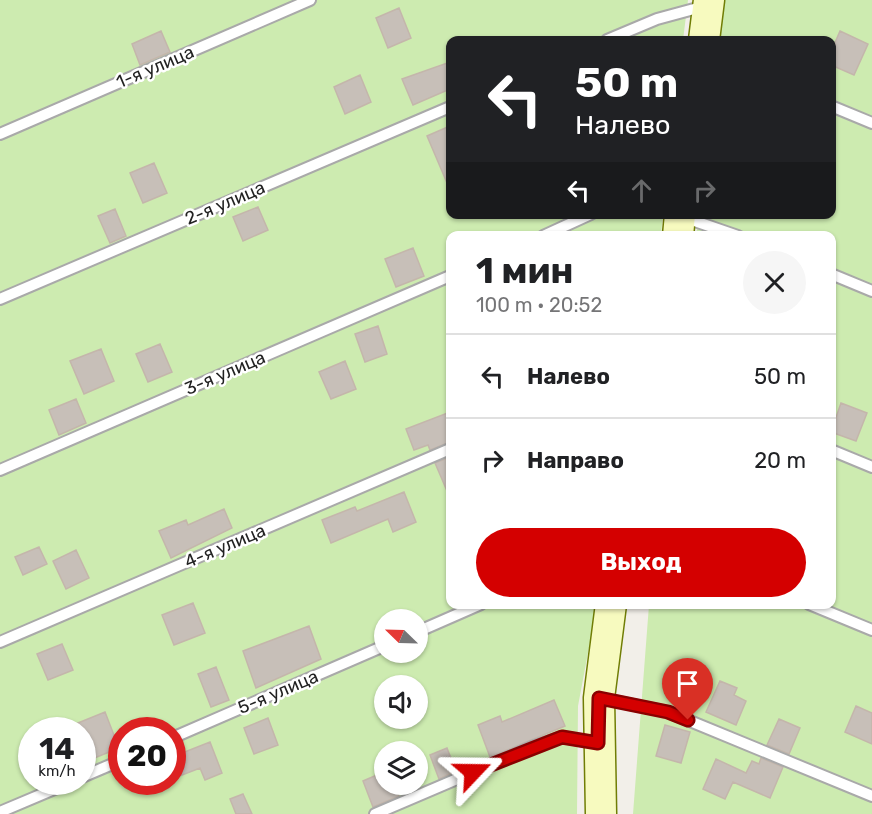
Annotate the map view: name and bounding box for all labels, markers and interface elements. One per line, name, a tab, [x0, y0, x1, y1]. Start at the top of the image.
street label: 1-я улица	[113, 41, 197, 93]
text: 50 m	[575, 58, 678, 108]
icon: left	[476, 60, 554, 138]
text: Налево	[575, 109, 671, 141]
icon: left	[562, 174, 595, 207]
icon: ahead	[625, 174, 658, 207]
icon: right	[688, 174, 721, 207]
street label: 2-я улица	[182, 176, 268, 230]
text: 1 мин	[476, 249, 574, 292]
button: close	[743, 251, 806, 314]
text: 100 m · 20:52	[476, 293, 602, 317]
street label: 3-я улица	[181, 346, 269, 400]
icon: left	[476, 360, 509, 393]
text: Налево	[527, 363, 610, 390]
text: 50 m	[754, 363, 806, 390]
icon: right	[476, 444, 509, 477]
text: Направо	[527, 447, 624, 474]
text: 20 m	[754, 447, 806, 474]
street label: 4-я улица	[181, 519, 269, 573]
button: Выход	[476, 528, 806, 597]
north arrow	[374, 609, 428, 663]
map controls	[374, 609, 428, 795]
pin	[662, 658, 713, 720]
street label: 5-я улица	[234, 665, 322, 719]
icon: arrive	[671, 667, 704, 700]
button: sound	[374, 675, 428, 729]
speed limit sign: 20	[108, 717, 186, 795]
text: 14	[39, 731, 75, 767]
position arrow	[441, 740, 505, 804]
button: layers	[374, 741, 428, 795]
text: km/h	[38, 762, 76, 780]

